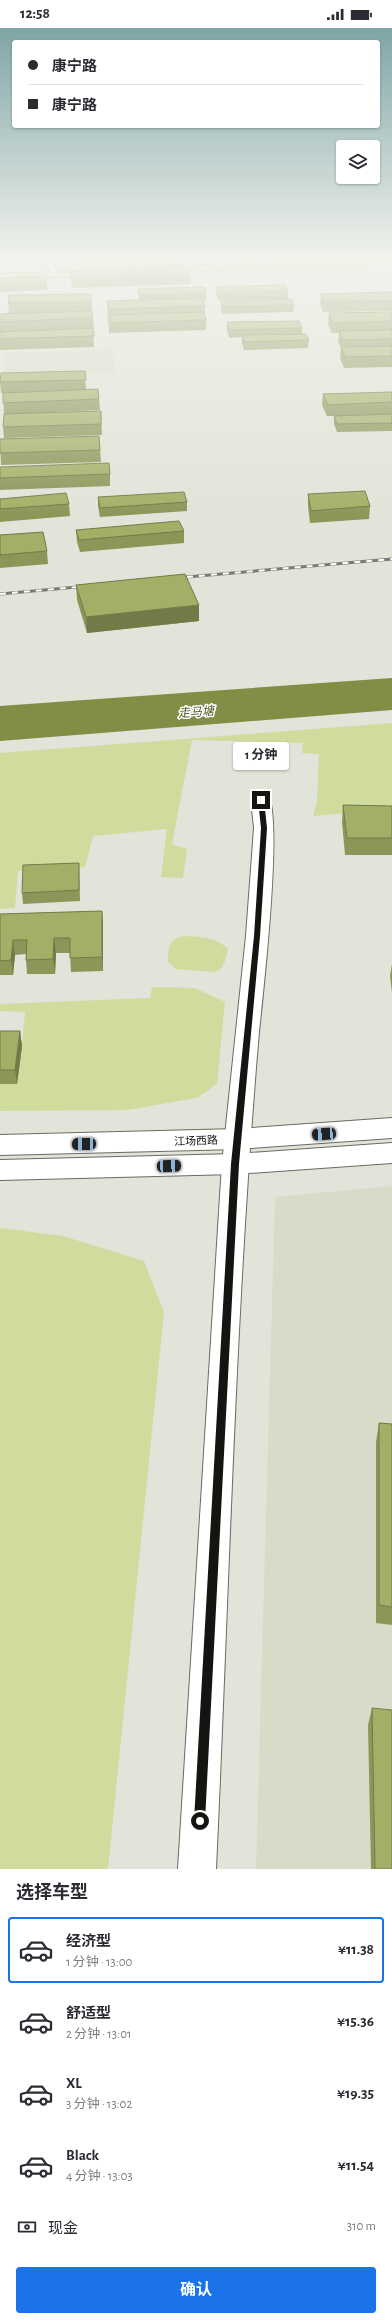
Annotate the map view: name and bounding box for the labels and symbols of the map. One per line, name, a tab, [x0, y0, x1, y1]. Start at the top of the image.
water label: 走马塘	[178, 704, 216, 719]
callout: 1 分钟	[233, 742, 289, 770]
route end	[252, 791, 270, 809]
car	[312, 1127, 336, 1141]
street label: 江场西路	[174, 1134, 218, 1147]
car	[72, 1138, 96, 1150]
car	[157, 1160, 181, 1172]
route start	[191, 1812, 209, 1830]

